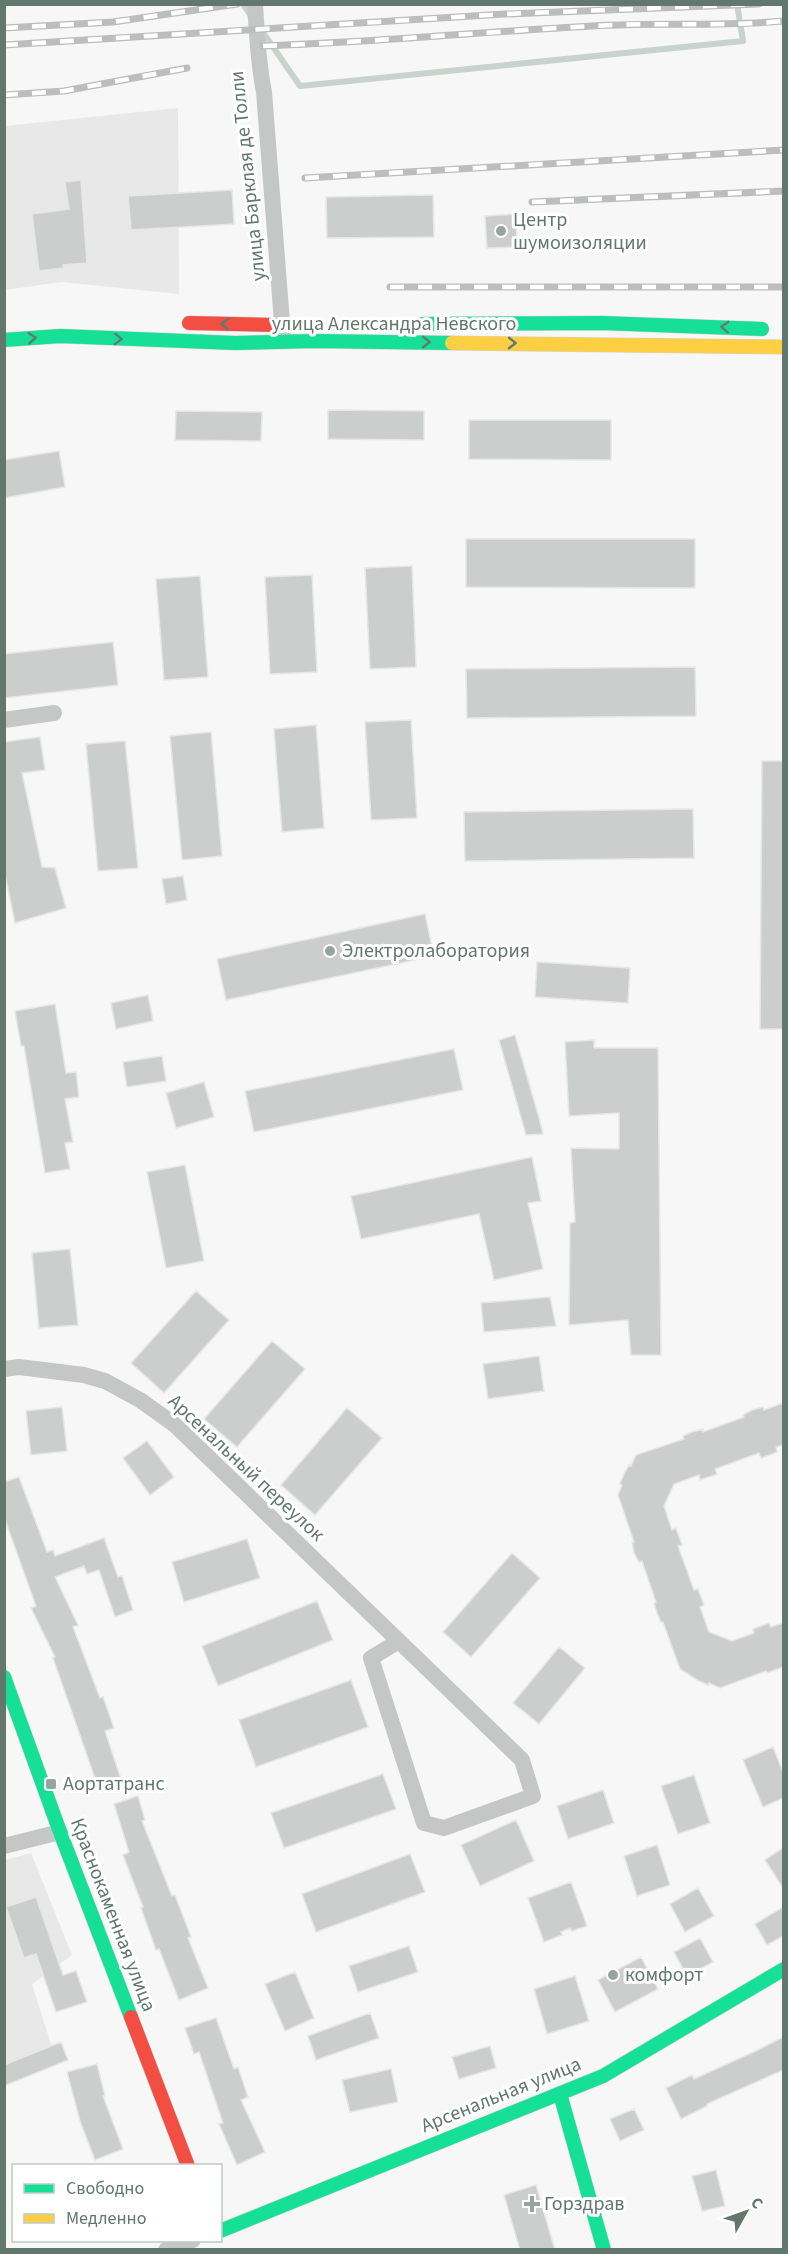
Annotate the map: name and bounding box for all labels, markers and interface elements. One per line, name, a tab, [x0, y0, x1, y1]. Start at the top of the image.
street label: улица Барклая де Толли	[223, 69, 273, 283]
place label: Центр шумоизоляции	[513, 206, 647, 257]
marker: Центр шумоизоляции	[494, 224, 508, 238]
street label: улица Александра Невского	[272, 310, 516, 338]
one-way arrow	[220, 318, 229, 330]
one-way arrow	[721, 321, 730, 334]
one-way arrow	[28, 332, 37, 345]
one-way arrow	[114, 332, 123, 345]
one-way arrow	[422, 336, 431, 348]
one-way arrow	[507, 337, 516, 349]
place label: Электролаборатория	[342, 937, 530, 965]
marker: Электролаборатория	[323, 944, 337, 958]
street label: Арсенальный переулок	[161, 1388, 331, 1548]
place label: Аортатранс	[63, 1770, 165, 1798]
marker: Аортатранс	[44, 1777, 58, 1791]
street label: Краснокаменная улица	[63, 1814, 163, 2016]
place label: комфорт	[625, 1961, 704, 1989]
marker: комфорт	[606, 1968, 620, 1982]
street label: Арсенальная улица	[417, 2050, 585, 2140]
legend	[12, 2164, 222, 2242]
text: Свободно	[66, 2176, 144, 2201]
north arrow	[716, 2182, 776, 2242]
place label: Горздрав	[544, 2190, 625, 2218]
text: С	[745, 2192, 768, 2214]
marker: Горздрав	[525, 2197, 539, 2211]
text: Медленно	[66, 2206, 146, 2231]

